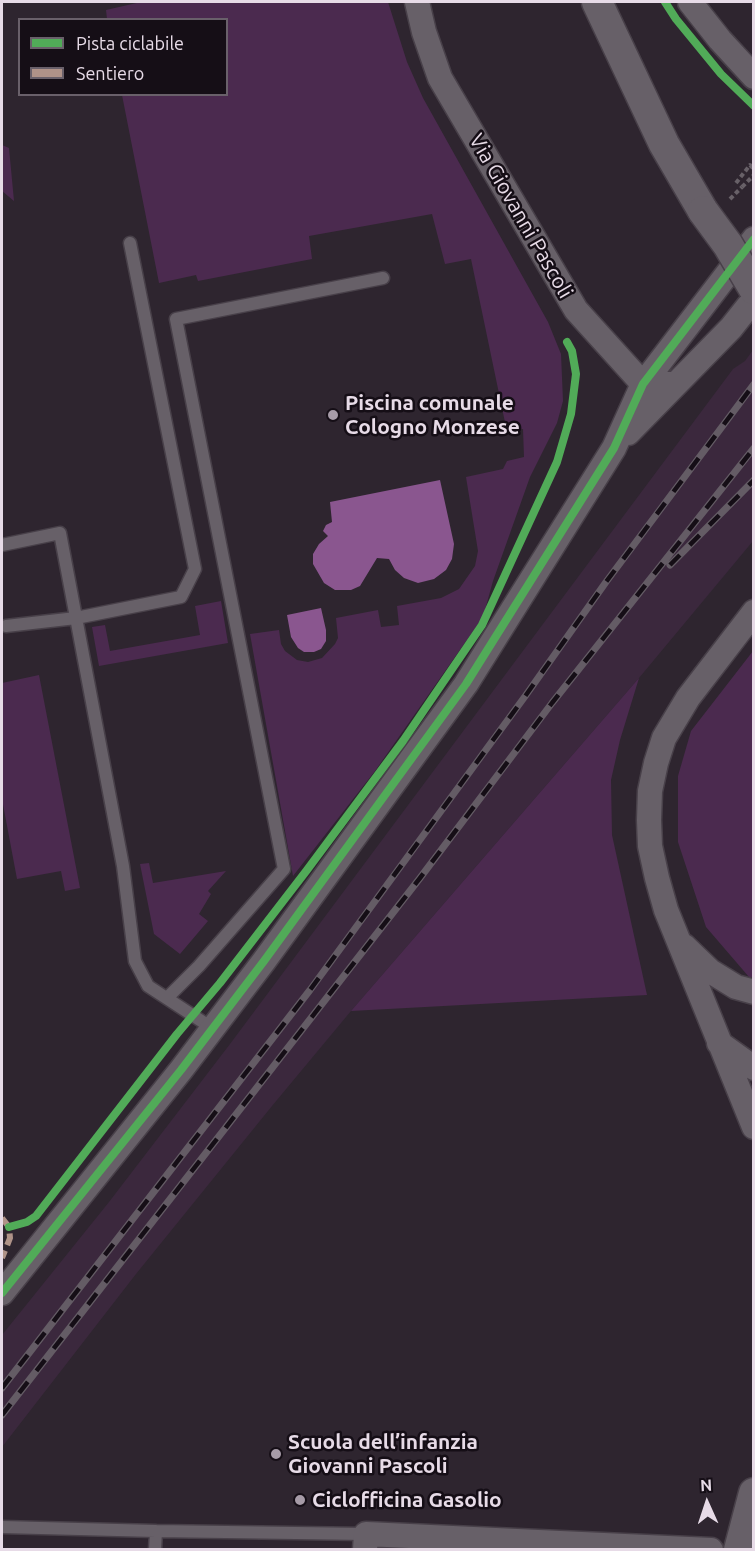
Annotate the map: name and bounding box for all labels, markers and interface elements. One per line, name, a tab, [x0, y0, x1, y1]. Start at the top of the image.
legend	[18, 18, 228, 96]
text: Pista ciclabile	[76, 33, 184, 53]
text: Sentiero	[76, 63, 144, 83]
street label: Via Giovanni Pascoli	[464, 129, 578, 303]
place label: Piscina comunale Cologno Monzese	[345, 390, 520, 440]
marker: Piscina comunale Cologno Monzese	[326, 408, 340, 422]
place label: Scuola dell’infanzia Giovanni Pascoli	[288, 1429, 478, 1479]
marker: Scuola dell’infanzia Giovanni Pascoli	[269, 1447, 283, 1461]
north arrow	[677, 1473, 737, 1533]
text: N	[700, 1476, 712, 1494]
place label: Ciclofficina Gasolio	[312, 1487, 502, 1513]
marker: Ciclofficina Gasolio	[293, 1493, 307, 1507]

